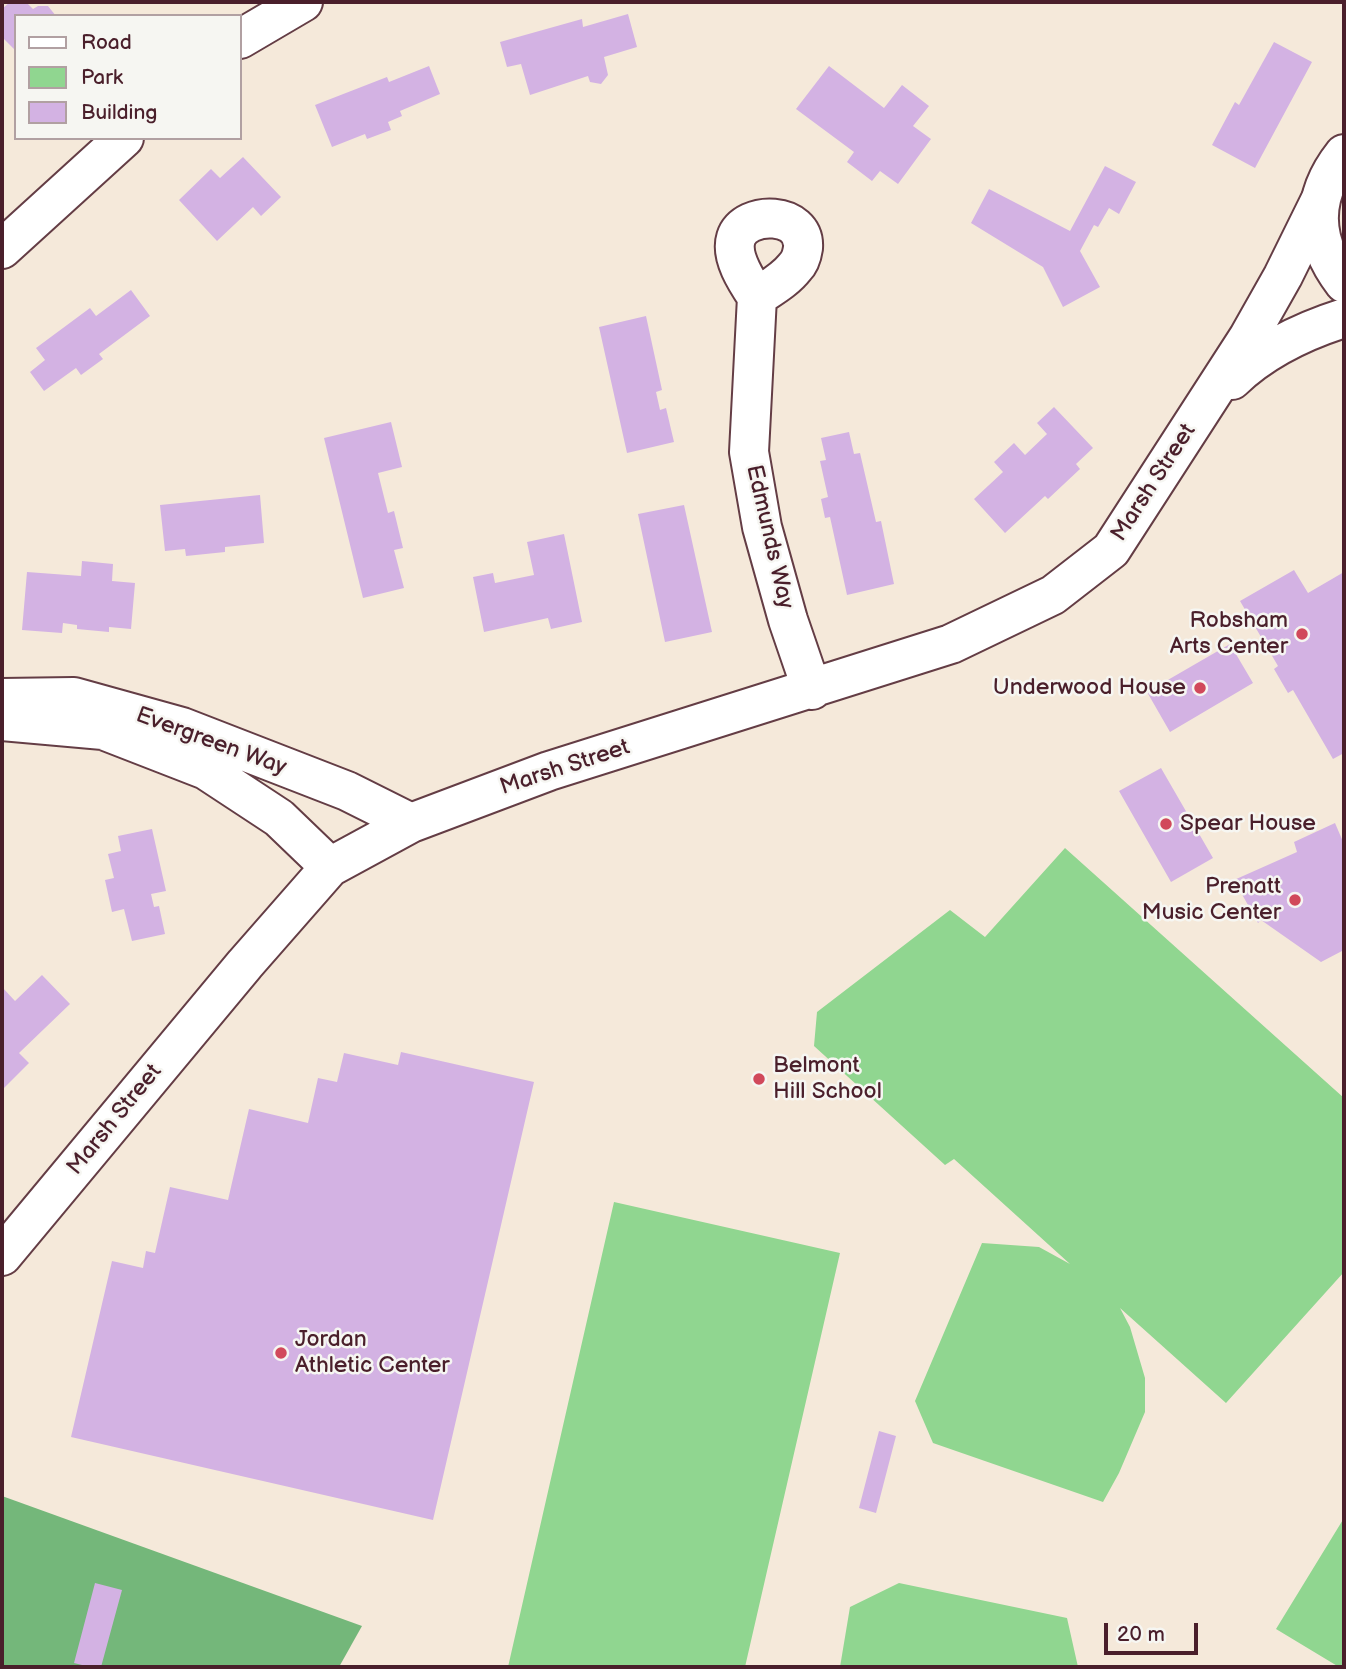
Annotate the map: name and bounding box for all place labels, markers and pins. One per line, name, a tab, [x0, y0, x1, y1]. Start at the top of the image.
place label: Robsham Arts Center	[1170, 607, 1288, 661]
marker: Robsham Arts Center	[1294, 626, 1310, 642]
place label: Underwood House	[993, 674, 1186, 702]
marker: Underwood House	[1192, 680, 1208, 696]
place label: Spear House	[1180, 810, 1316, 838]
marker: Spear House	[1158, 816, 1174, 832]
place label: Prenatt Music Center	[1142, 873, 1281, 927]
marker: Prenatt Music Center	[1287, 892, 1303, 908]
place label: Belmont Hill School	[773, 1052, 882, 1106]
marker: Belmont Hill School	[751, 1071, 767, 1087]
place label: Jordan Athletic Center	[295, 1326, 450, 1380]
marker: Jordan Athletic Center	[273, 1345, 289, 1361]

